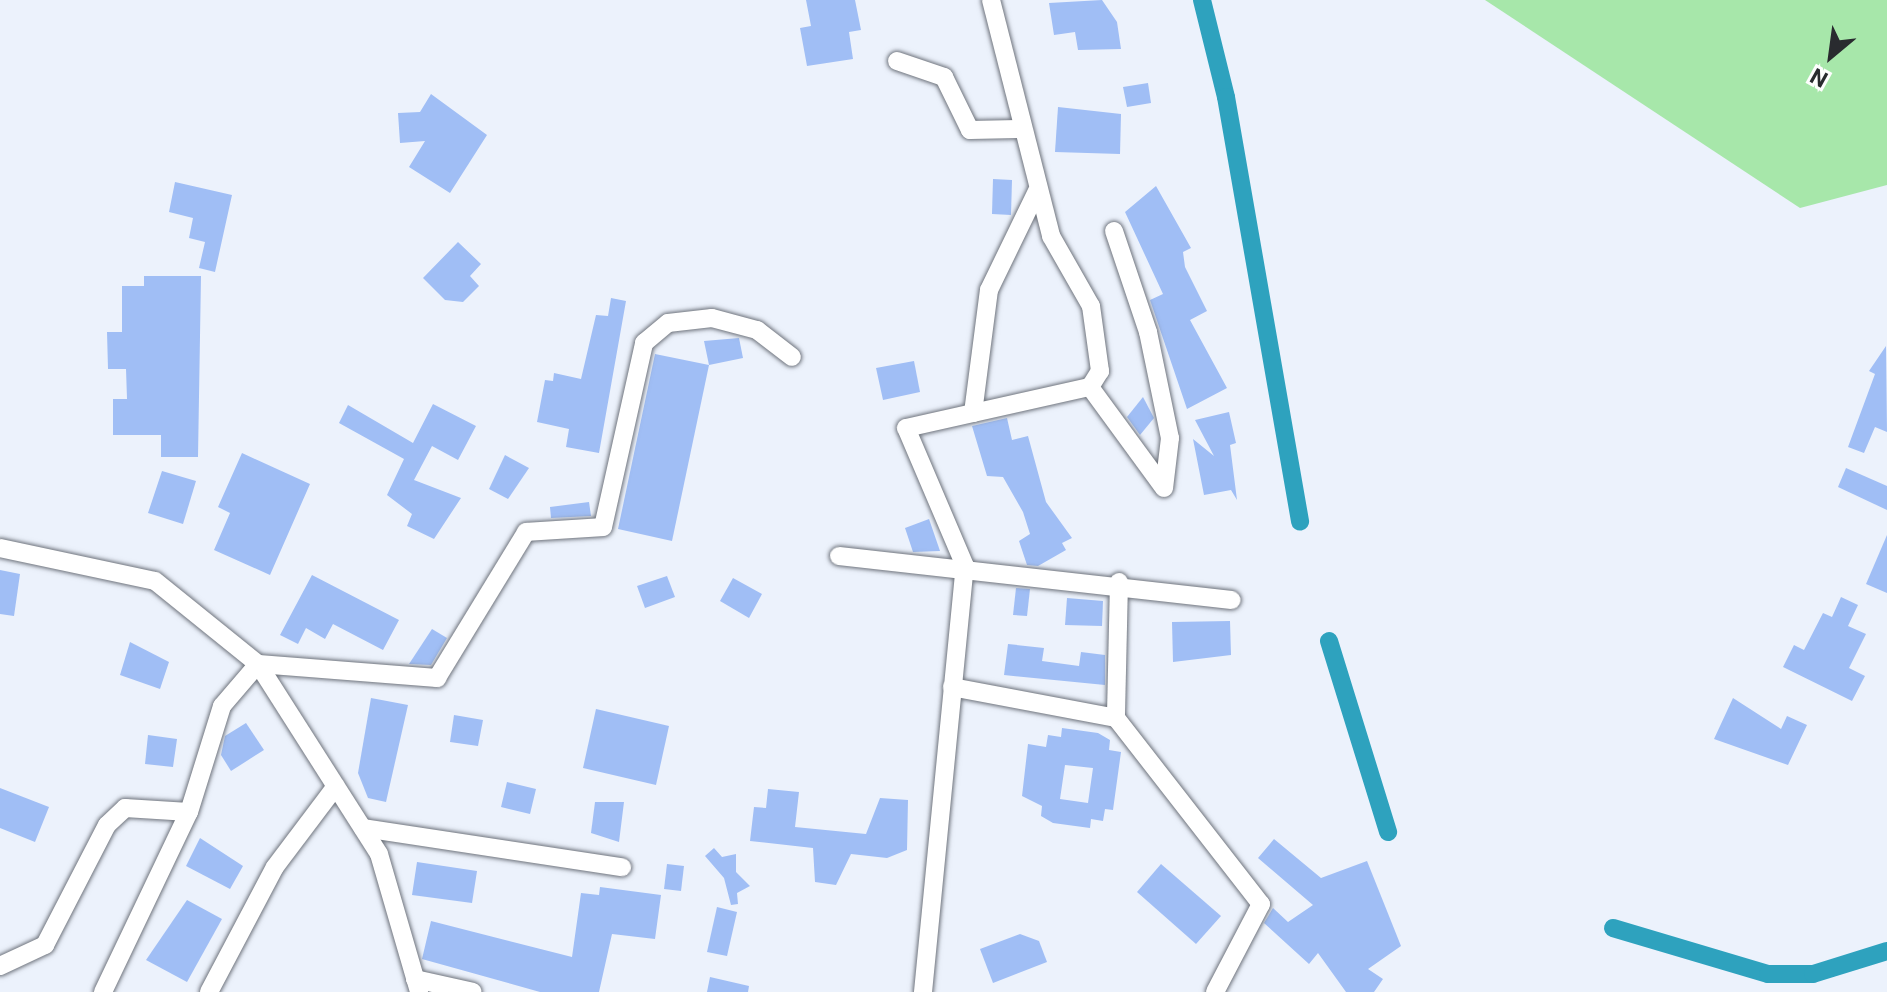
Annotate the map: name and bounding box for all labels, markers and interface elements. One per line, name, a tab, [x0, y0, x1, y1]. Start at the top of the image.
north arrow	[1791, 16, 1871, 96]
text: N	[1806, 63, 1832, 92]

